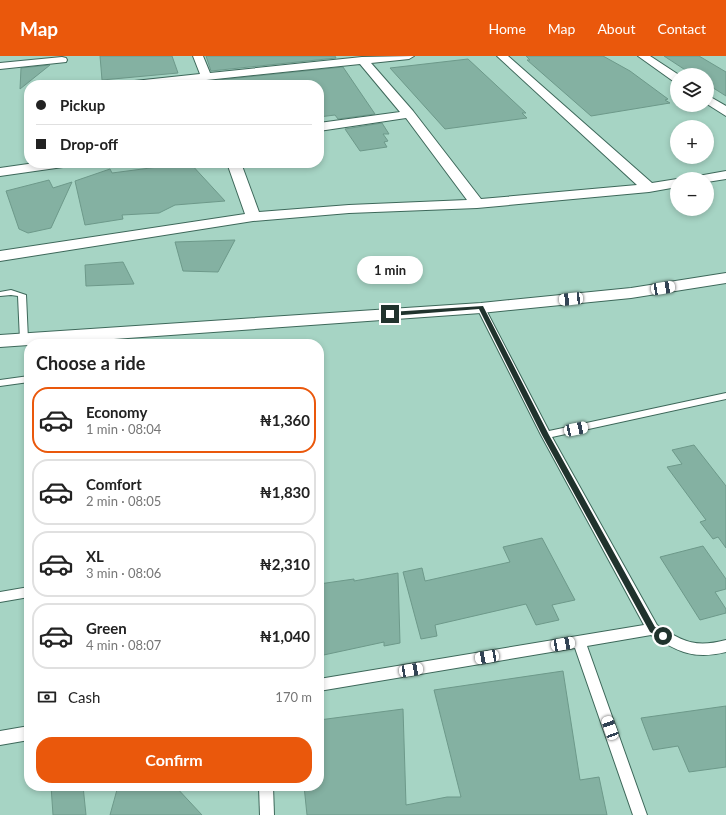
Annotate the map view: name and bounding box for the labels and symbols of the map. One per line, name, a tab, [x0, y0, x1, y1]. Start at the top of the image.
callout: 1 min	[357, 256, 423, 284]
car	[650, 280, 676, 296]
car	[558, 292, 584, 306]
route end	[381, 305, 399, 323]
car	[563, 421, 589, 437]
route start	[654, 627, 672, 645]
car	[550, 636, 576, 652]
car	[474, 649, 500, 665]
car	[398, 662, 424, 678]
car	[600, 715, 620, 741]

